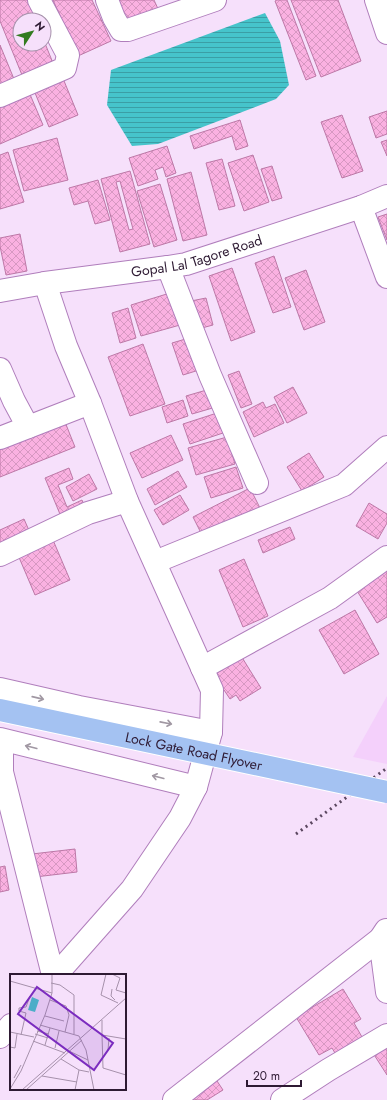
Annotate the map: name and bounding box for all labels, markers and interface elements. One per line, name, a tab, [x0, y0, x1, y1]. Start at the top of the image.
north arrow	[12, 12, 52, 52]
text: N	[31, 18, 49, 34]
street label: Gopal Lal Tagore Road	[130, 230, 265, 282]
one-way arrow	[31, 694, 44, 702]
one-way arrow	[159, 720, 172, 728]
street label: Lock Gate Road Flyover	[123, 727, 264, 775]
one-way arrow	[25, 742, 38, 750]
one-way arrow	[151, 773, 164, 781]
inset map	[10, 974, 126, 1090]
scale bar	[247, 1062, 301, 1088]
text: 20 m	[253, 1067, 280, 1085]

